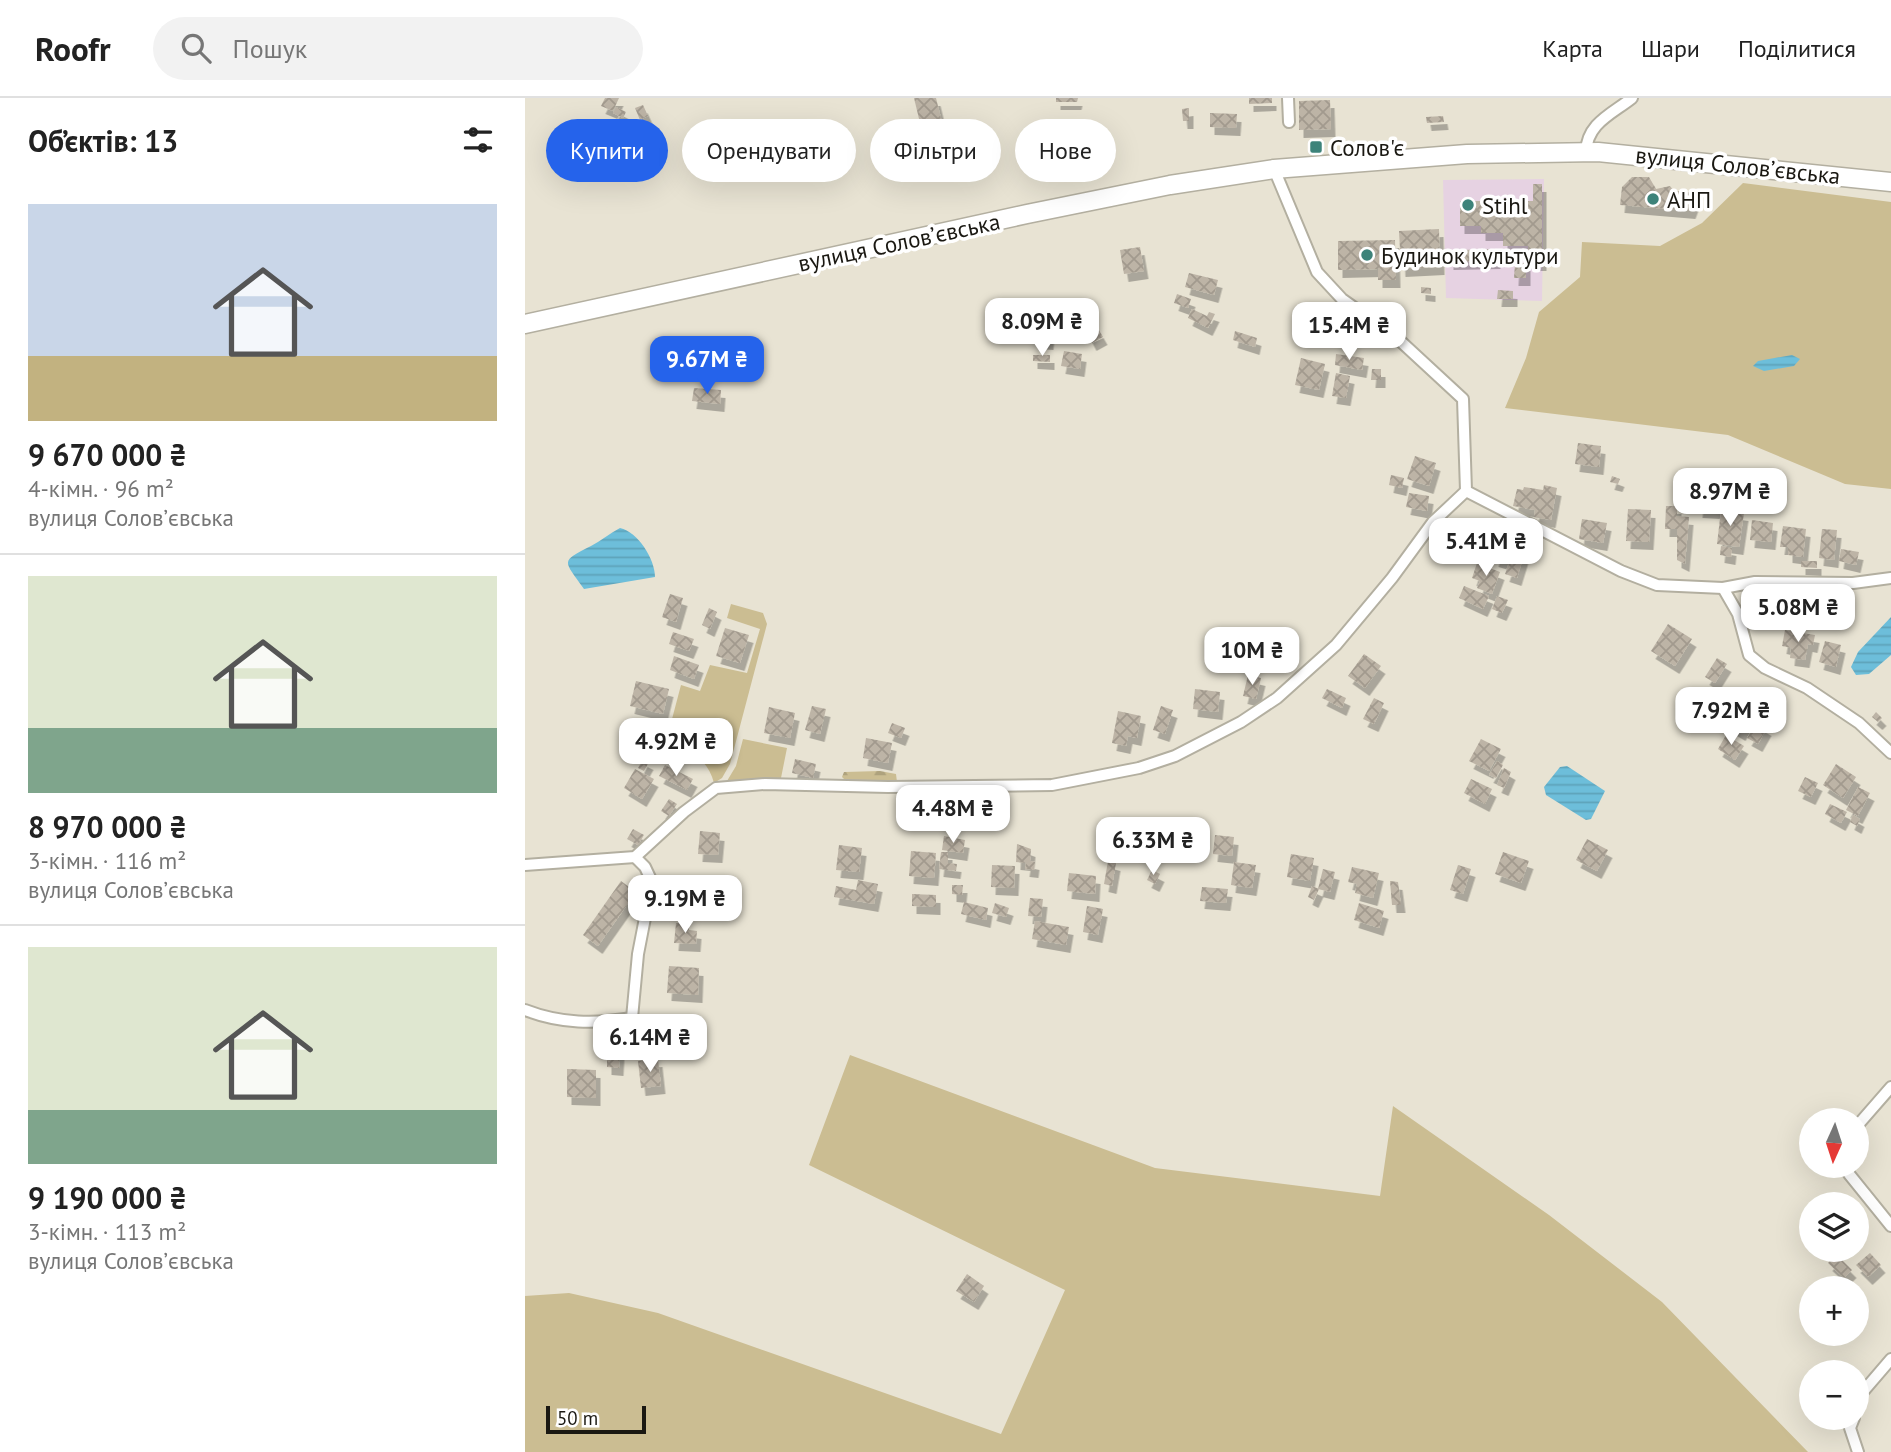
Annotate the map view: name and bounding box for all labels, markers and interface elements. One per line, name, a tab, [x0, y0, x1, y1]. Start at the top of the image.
search box	[153, 17, 643, 80]
text: Roofr	[35, 27, 111, 70]
icon: search	[177, 29, 215, 67]
text: Пошук	[233, 32, 307, 65]
text: Карта	[1542, 33, 1603, 64]
text: Шари	[1641, 33, 1700, 64]
text: Поділитися	[1738, 33, 1856, 64]
chip: Купити	[546, 119, 668, 182]
chip: Орендувати	[682, 119, 856, 182]
chip: Фільтри	[870, 119, 1001, 182]
chip: Нове	[1015, 119, 1116, 182]
text: Об’єктів: 13	[28, 121, 178, 160]
icon: filters	[459, 121, 497, 159]
place label: Солов'є	[1330, 133, 1405, 162]
marker: Солов'є	[1308, 139, 1324, 155]
street label: вулиця Соловʼєвська	[1634, 140, 1842, 190]
place label: АНП	[1667, 185, 1711, 214]
place label: Stihl	[1482, 191, 1528, 220]
marker: АНП	[1645, 191, 1661, 207]
marker: Stihl	[1460, 197, 1476, 213]
street label: вулиця Соловʼєвська	[795, 206, 1003, 278]
place label: Будинок культури	[1381, 241, 1559, 270]
marker: Будинок культури	[1359, 247, 1375, 263]
icon: home	[200, 249, 326, 375]
pin: 8.09M ₴	[977, 299, 1107, 358]
pin: 15.4M ₴	[1284, 302, 1414, 362]
text: 8.09M ₴	[1001, 306, 1083, 335]
text: 15.4M ₴	[1308, 310, 1390, 339]
pin: 9.67M ₴	[642, 336, 772, 396]
text: 9.67M ₴	[666, 344, 748, 373]
text: 9 670 000 ₴	[28, 435, 187, 474]
pin: 8.97M ₴	[1665, 468, 1795, 528]
text: 4-кімн. · 96 m²	[28, 474, 174, 503]
text: 8.97M ₴	[1689, 476, 1771, 505]
text: вулиця Соловʼєвська	[28, 503, 234, 532]
pin: 5.41M ₴	[1421, 518, 1551, 578]
text: 5.41M ₴	[1445, 526, 1527, 555]
pin: 5.08M ₴	[1733, 584, 1863, 644]
text: 5.08M ₴	[1757, 592, 1839, 621]
icon: home	[200, 621, 326, 747]
pin: 10M ₴	[1203, 628, 1301, 687]
text: 10M ₴	[1220, 635, 1284, 664]
pin: 7.92M ₴	[1666, 688, 1796, 747]
text: 7.92M ₴	[1691, 695, 1771, 724]
pin: 4.92M ₴	[611, 718, 741, 778]
text: 4.92M ₴	[635, 726, 717, 755]
pin: 4.48M ₴	[888, 786, 1018, 845]
text: 4.48M ₴	[912, 793, 994, 822]
text: 8 970 000 ₴	[28, 807, 187, 846]
pin: 6.33M ₴	[1088, 818, 1218, 877]
text: 6.33M ₴	[1112, 825, 1194, 854]
text: 3-кімн. · 116 m²	[28, 846, 186, 875]
text: вулиця Соловʼєвська	[28, 875, 234, 904]
pin: 9.19M ₴	[620, 876, 750, 935]
text: 9.19M ₴	[644, 883, 726, 912]
icon: home	[200, 992, 326, 1118]
pin: 6.14M ₴	[585, 1014, 715, 1074]
text: 6.14M ₴	[609, 1022, 691, 1051]
north arrow	[1799, 1108, 1869, 1178]
map controls	[1799, 1108, 1869, 1430]
text: 9 190 000 ₴	[28, 1178, 187, 1217]
button: layers	[1799, 1192, 1869, 1262]
text: 3-кімн. · 113 m²	[28, 1217, 186, 1246]
text: вулиця Соловʼєвська	[28, 1246, 234, 1275]
button: +	[1799, 1276, 1869, 1346]
button: −	[1799, 1360, 1869, 1430]
scale bar	[546, 1403, 646, 1435]
text: 50 m	[557, 1406, 598, 1430]

